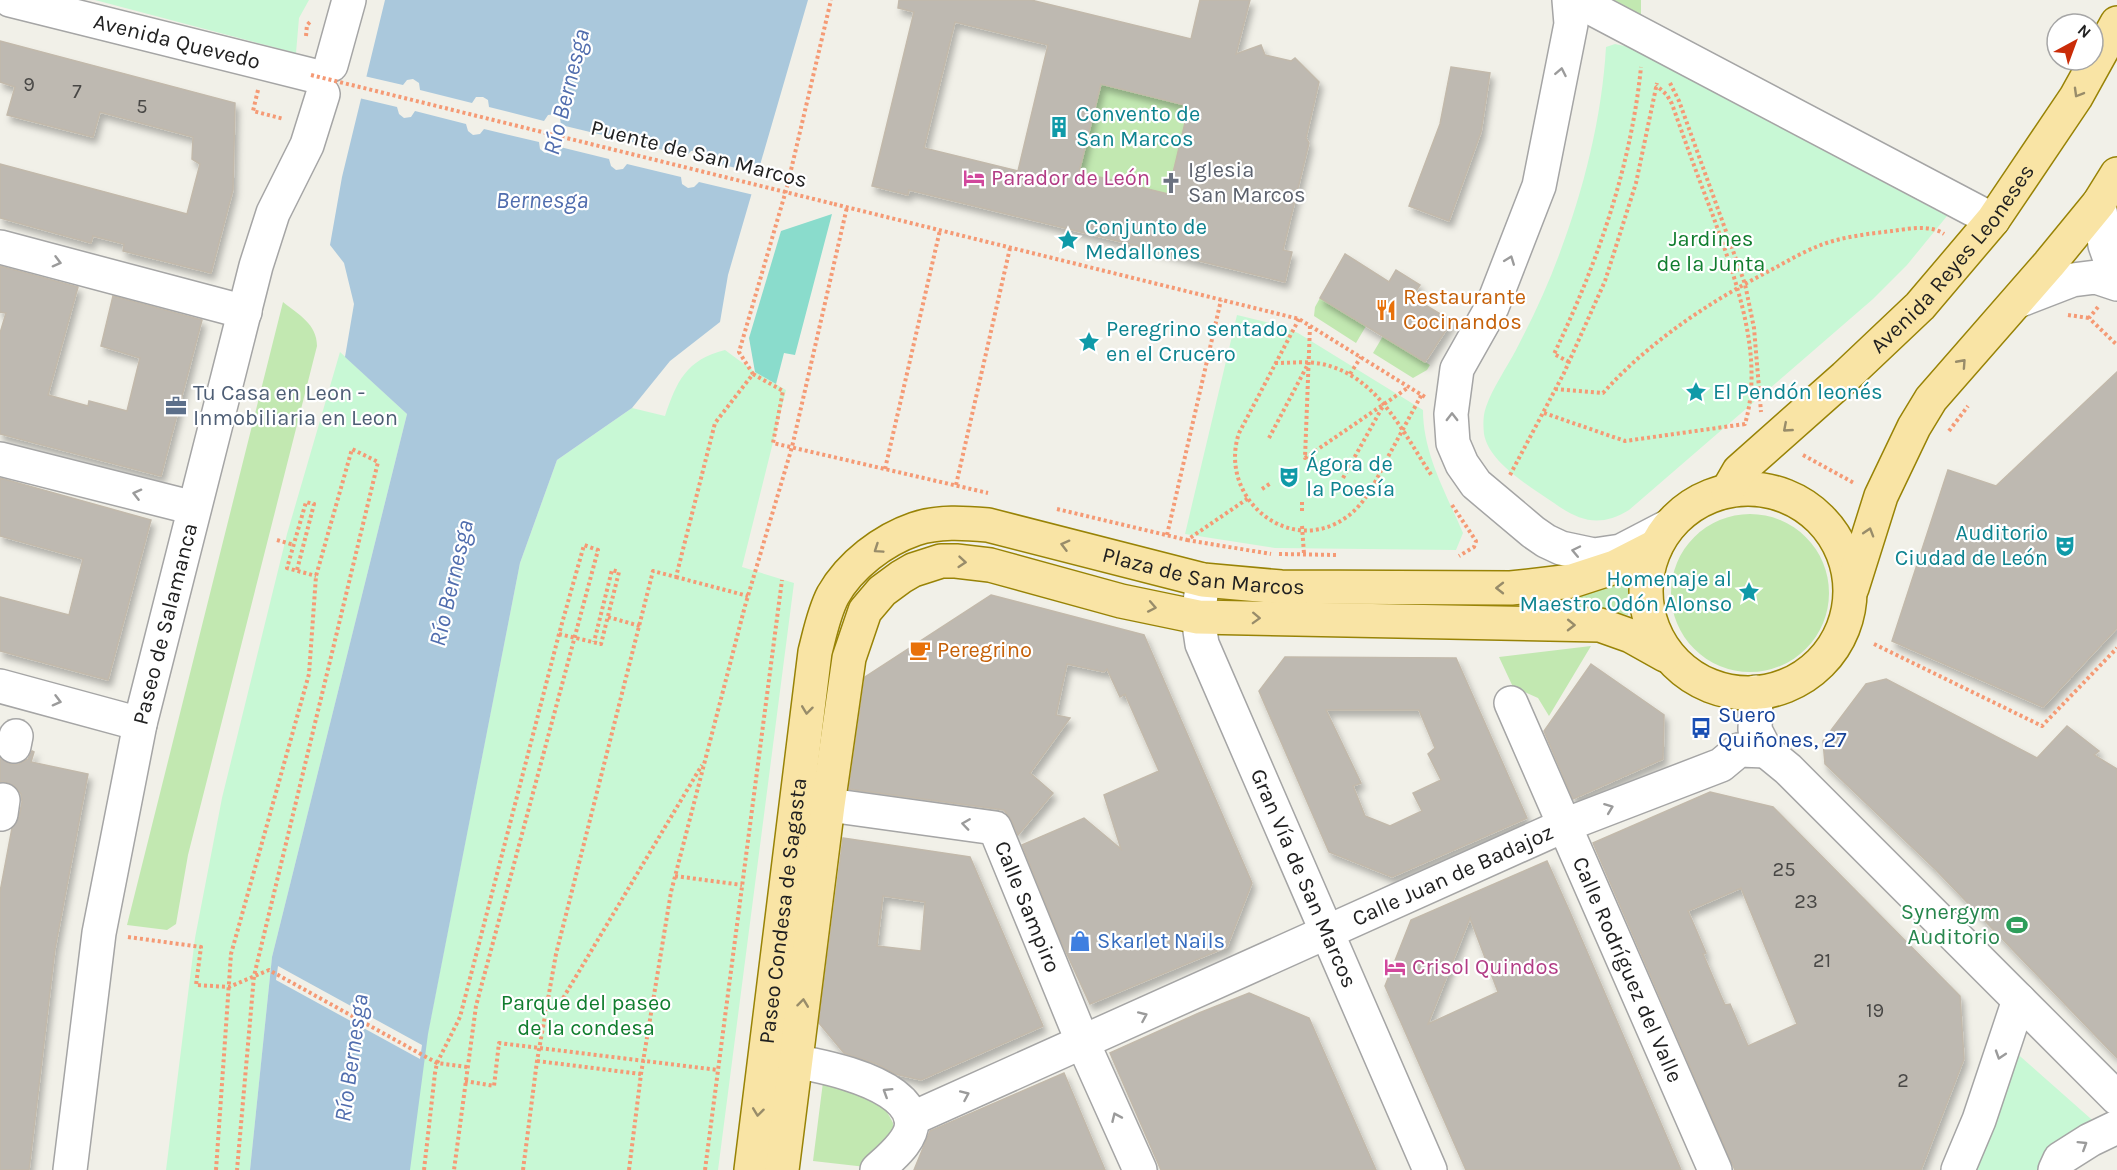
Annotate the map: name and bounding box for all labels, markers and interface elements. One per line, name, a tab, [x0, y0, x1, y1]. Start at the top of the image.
street label: Avenida Quevedo	[91, 8, 263, 75]
north arrow	[2045, 12, 2105, 72]
text: N	[2074, 20, 2095, 42]
water label: Río Bernesga	[537, 26, 595, 158]
one-way arrow	[1554, 68, 1567, 78]
house number: 9	[23, 73, 35, 96]
house number: 7	[72, 80, 82, 103]
one-way arrow	[2074, 87, 2086, 97]
house number: 5	[136, 95, 148, 118]
place label: Convento de San Marcos	[1076, 101, 1200, 152]
street label: Puente de San Marcos	[588, 115, 810, 193]
building icon: Convento de San Marcos	[1047, 115, 1071, 139]
place label: Iglesia San Marcos	[1188, 157, 1306, 208]
street label: Avenida Reyes Leoneses	[1865, 159, 2040, 359]
place label: Parador de León	[991, 165, 1150, 191]
hotel icon: Parador de León	[962, 166, 986, 190]
church icon: Iglesia San Marcos	[1159, 171, 1183, 195]
water label: Bernesga	[496, 186, 588, 214]
place label: Conjunto de Medallones	[1085, 214, 1207, 265]
park label: Jardines de la Junta	[1657, 226, 1765, 277]
place icon: Conjunto de Medallones	[1056, 228, 1080, 252]
one-way arrow	[51, 255, 61, 267]
one-way arrow	[1503, 255, 1516, 266]
place label: Restaurante Cocinandos	[1403, 284, 1526, 335]
restaurant icon: Restaurante Cocinandos	[1374, 298, 1398, 322]
place label: Peregrino sentado en el Crucero	[1106, 316, 1288, 367]
place icon: Peregrino sentado en el Crucero	[1077, 330, 1101, 354]
one-way arrow	[1955, 359, 1966, 370]
place label: El Pendón leonés	[1713, 379, 1883, 405]
place label: Tu Casa en Leon - Inmobiliaria en Leon	[193, 380, 398, 431]
place icon: El Pendón leonés	[1684, 380, 1708, 404]
office icon: Tu Casa en Leon - Inmobiliaria en Leon	[164, 394, 188, 418]
one-way arrow	[1446, 413, 1458, 422]
one-way arrow	[1783, 421, 1794, 432]
place label: Ágora de la Poesía	[1306, 450, 1395, 502]
theatre icon: Ágora de la Poesía	[1277, 465, 1301, 489]
one-way arrow	[132, 488, 142, 501]
water label: Río Bernesga	[423, 517, 479, 649]
street label: Paseo de Salamanca	[127, 520, 203, 728]
place label: Auditorio Ciudad de León	[1895, 520, 2048, 571]
one-way arrow	[1862, 527, 1874, 538]
theatre icon: Auditorio Ciudad de León	[2053, 534, 2077, 558]
one-way arrow	[1060, 540, 1070, 553]
one-way arrow	[874, 542, 885, 553]
street label: Plaza de San Marcos	[1099, 542, 1305, 600]
one-way arrow	[1571, 545, 1581, 558]
one-way arrow	[958, 555, 967, 568]
place label: Homenaje al Maestro Odón Alonso	[1519, 566, 1732, 617]
place icon: Homenaje al Maestro Odón Alonso	[1737, 580, 1761, 604]
one-way arrow	[1496, 582, 1505, 594]
one-way arrow	[1146, 600, 1156, 613]
one-way arrow	[1252, 612, 1261, 624]
one-way arrow	[1567, 619, 1576, 631]
place label: Peregrino	[937, 637, 1032, 663]
cafe icon: Peregrino	[908, 638, 932, 662]
one-way arrow	[51, 693, 61, 706]
place label: Suero Quiñones, 27	[1718, 702, 1847, 753]
one-way arrow	[802, 705, 814, 714]
bus stop icon: Suero Quiñones, 27	[1689, 716, 1713, 740]
street label: Gran Vía de San Marcos	[1245, 765, 1362, 992]
street label: Paseo Condesa de Sagasta	[754, 776, 812, 1046]
one-way arrow	[1603, 803, 1614, 816]
one-way arrow	[962, 819, 971, 831]
street label: Calle Juan de Badajoz	[1348, 819, 1557, 932]
street label: Calle Sampiro	[989, 837, 1066, 976]
street label: Calle Rodríguez del Valle	[1567, 853, 1688, 1086]
house number: 25	[1773, 858, 1795, 881]
house number: 23	[1794, 890, 1818, 913]
place label: Synergym Auditorio	[1901, 899, 2000, 950]
sports icon: Synergym Auditorio	[2005, 913, 2029, 937]
place label: Skarlet Nails	[1097, 928, 1225, 954]
shop icon: Skarlet Nails	[1068, 929, 1092, 953]
house number: 21	[1813, 949, 1831, 972]
place label: Crisol Quindos	[1412, 954, 1559, 980]
hotel icon: Crisol Quindos	[1383, 955, 1407, 979]
park label: Parque del paseo de la condesa	[501, 990, 671, 1041]
water label: Río Bernesga	[328, 992, 374, 1124]
one-way arrow	[796, 998, 808, 1007]
house number: 19	[1866, 999, 1884, 1022]
one-way arrow	[1137, 1011, 1148, 1023]
one-way arrow	[1995, 1049, 2007, 1060]
house number: 2	[1897, 1069, 1909, 1092]
one-way arrow	[883, 1088, 894, 1099]
one-way arrow	[958, 1090, 969, 1102]
one-way arrow	[753, 1107, 765, 1116]
one-way arrow	[1112, 1112, 1124, 1123]
one-way arrow	[2077, 1140, 2087, 1152]

